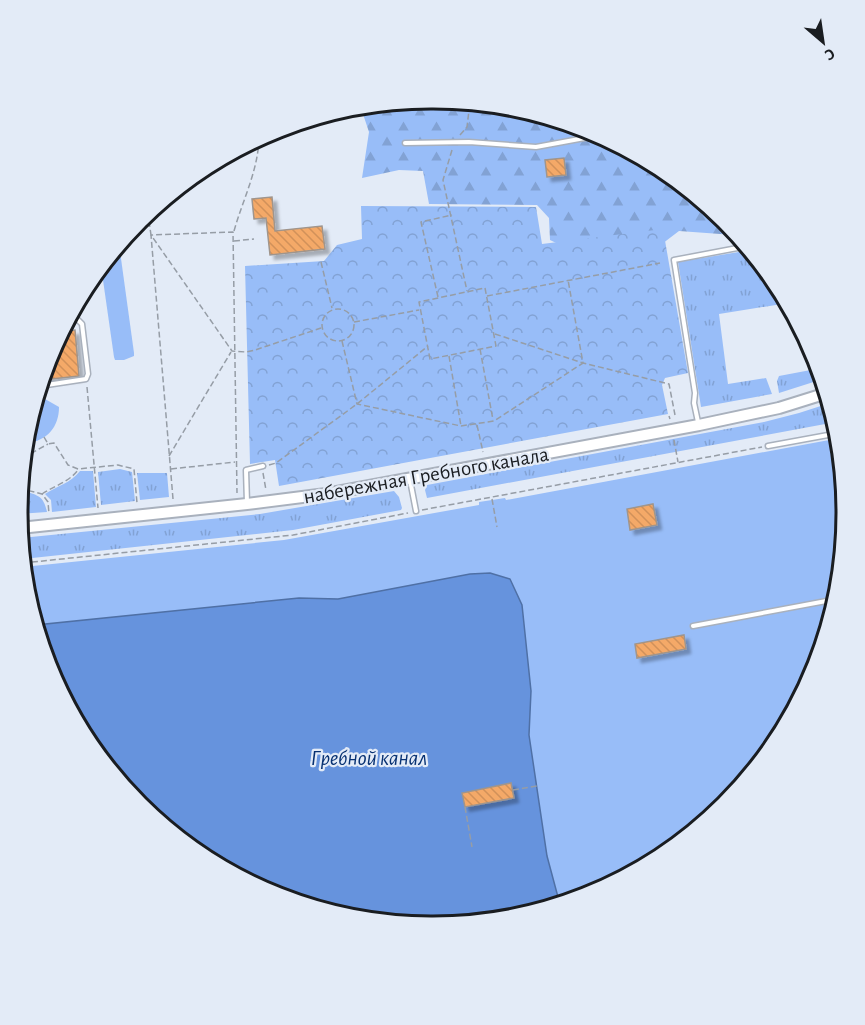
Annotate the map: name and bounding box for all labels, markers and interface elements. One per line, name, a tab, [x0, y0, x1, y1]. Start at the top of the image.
north arrow	[793, 12, 853, 72]
text: С	[822, 45, 838, 63]
street label: набережная Гребного канала	[302, 443, 551, 507]
water label: Гребной канал	[311, 747, 427, 770]

